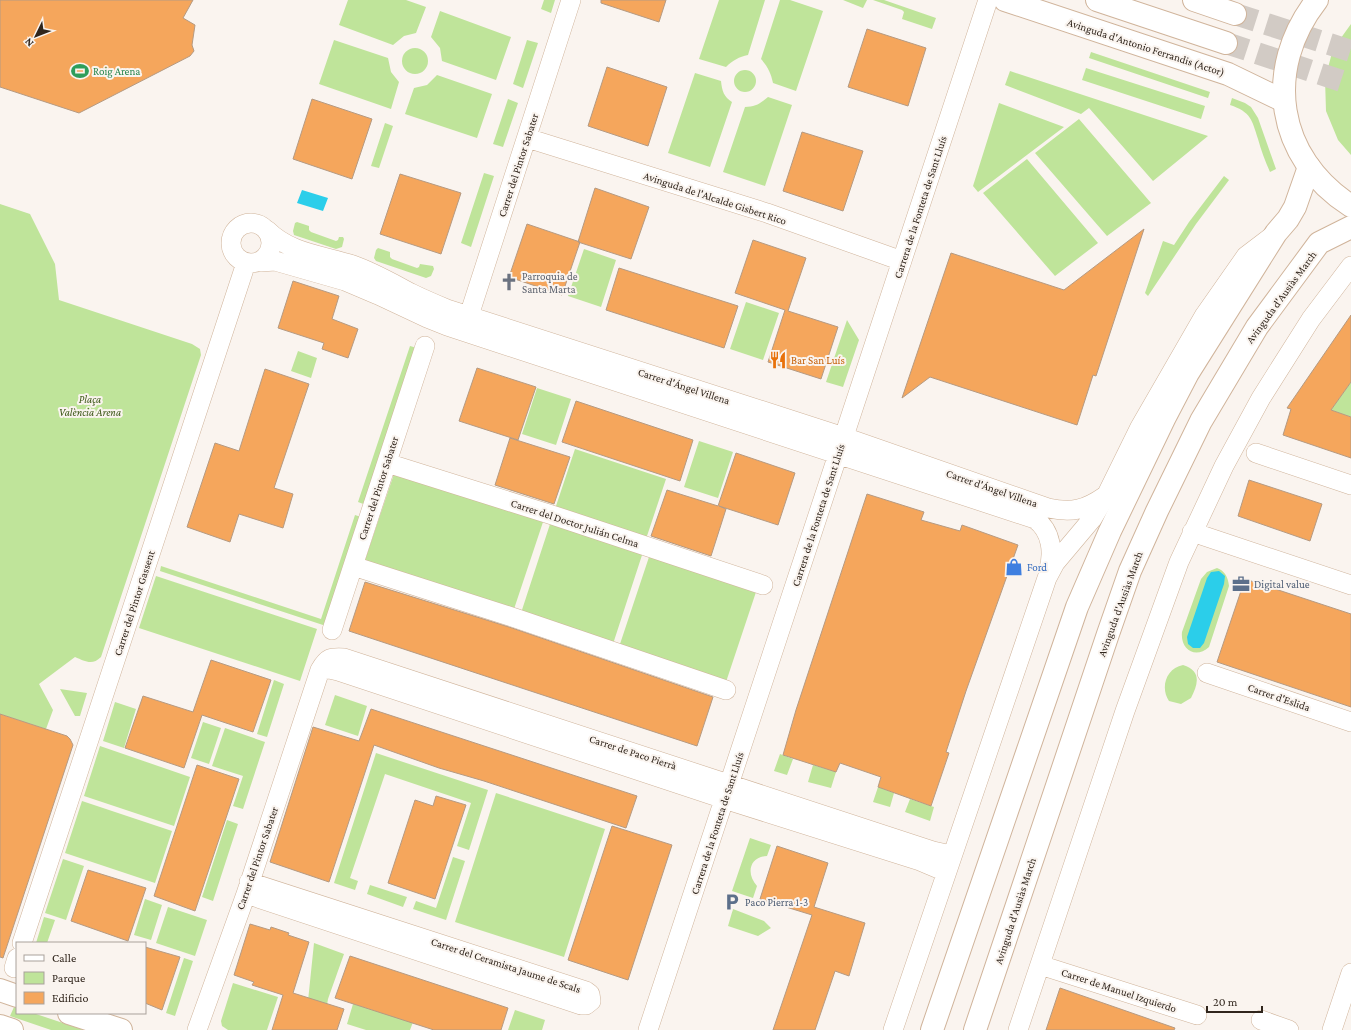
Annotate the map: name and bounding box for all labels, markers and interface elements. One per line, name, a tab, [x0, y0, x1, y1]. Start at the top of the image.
north arrow	[16, 16, 56, 56]
street label: Avinguda d'Antonio Ferrandis (Actor)	[1066, 16, 1226, 79]
text: N	[21, 36, 36, 50]
sports icon: Roig Arena	[70, 61, 90, 81]
place label: Roig Arena	[93, 65, 140, 78]
street label: Carrer del Pintor Sabater	[496, 112, 540, 218]
street label: Carrera de la Fonteta de Sant Lluís	[891, 134, 949, 280]
street label: Avinguda de l'Alcalde Gisbert Rico	[642, 169, 788, 228]
street label: Avinguda d'Ausiàs March	[1243, 248, 1319, 346]
place label: Parroquia de Santa Marta	[522, 270, 578, 295]
church icon: Parroquia de Santa Marta	[499, 272, 519, 292]
restaurant icon: Bar San Luís	[768, 350, 788, 370]
place label: Bar San Luís	[791, 354, 845, 366]
street label: Carrer d'Ángel Villena	[636, 365, 731, 407]
park label: Plaça València Arena	[59, 393, 121, 418]
street label: Carrer del Pintor Sabater	[356, 435, 400, 541]
street label: Carrera de la Fonteta de Sant Lluís	[789, 442, 847, 588]
street label: Carrer d'Ángel Villena	[944, 467, 1039, 510]
street label: Carrer del Doctor Julián Celma	[509, 497, 641, 550]
street label: Carrer del Pintor Gassent	[111, 549, 157, 657]
street label: Avinguda d'Ausiàs March	[1095, 550, 1146, 659]
shop icon: Ford	[1004, 557, 1024, 577]
place label: Ford	[1027, 561, 1047, 573]
office icon: Digital value	[1231, 574, 1251, 594]
place label: Digital value	[1254, 578, 1310, 591]
street label: Carrer d'Eslida	[1246, 681, 1312, 713]
street label: Carrer de Paco Pierrà	[588, 732, 678, 772]
street label: Carrera de la Fonteta de Sant Lluís	[688, 750, 746, 896]
street label: Carrer del Pintor Sabater	[234, 805, 280, 911]
street label: Avinguda d'Ausiàs March	[992, 856, 1039, 966]
parking icon: Paco Pierra 1-3	[722, 892, 742, 912]
place label: Paco Pierra 1-3	[745, 896, 808, 908]
street label: Carrer del Ceramista Jaume de Scals	[429, 935, 582, 996]
legend	[16, 942, 146, 1014]
text: Calle	[52, 951, 76, 965]
street label: Carrer de Manuel Izquierdo	[1060, 966, 1179, 1015]
text: Parque	[52, 971, 85, 985]
scale bar	[1207, 988, 1262, 1014]
text: Edificio	[52, 991, 89, 1005]
text: 20 m	[1213, 995, 1238, 1009]

